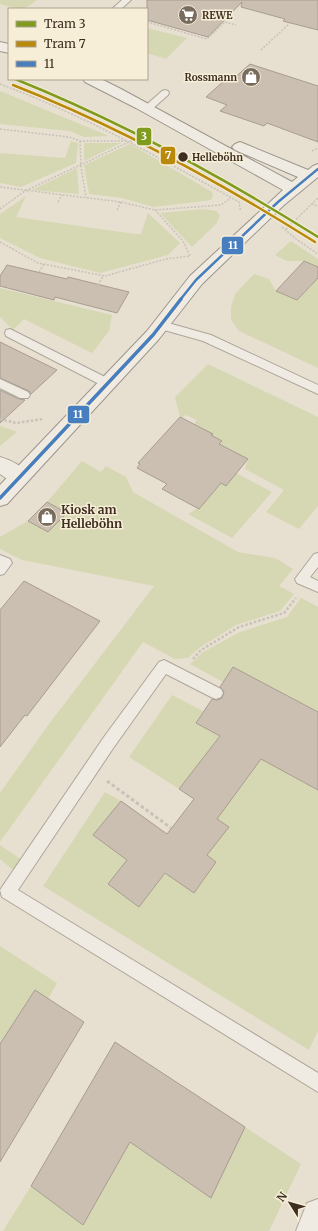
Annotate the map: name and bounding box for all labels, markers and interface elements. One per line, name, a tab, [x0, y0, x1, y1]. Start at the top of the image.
supermarket icon: REWE	[177, 4, 199, 26]
legend	[8, 8, 148, 80]
place label: REWE	[202, 9, 233, 22]
text: Tram 3	[44, 16, 86, 31]
text: Tram 7	[44, 36, 86, 51]
text: 11	[44, 56, 55, 71]
shop icon: Rossmann	[240, 66, 262, 88]
place label: Rossmann	[185, 71, 237, 84]
line badge: 3	[136, 127, 152, 146]
text: 3	[141, 129, 147, 143]
line badge: 7	[160, 146, 176, 165]
text: 7	[165, 148, 172, 162]
marker: Helleböhn	[176, 150, 190, 164]
place label: Helleböhn	[192, 151, 243, 164]
line badge: 11	[221, 236, 244, 255]
text: 11	[228, 238, 238, 252]
line badge: 11	[67, 405, 90, 424]
text: 11	[73, 407, 83, 421]
place label: Kiosk am Helleböhn	[61, 502, 122, 531]
shop icon: Kiosk am Helleböhn	[36, 506, 58, 528]
north arrow	[270, 1183, 310, 1223]
text: N	[274, 1189, 290, 1205]

